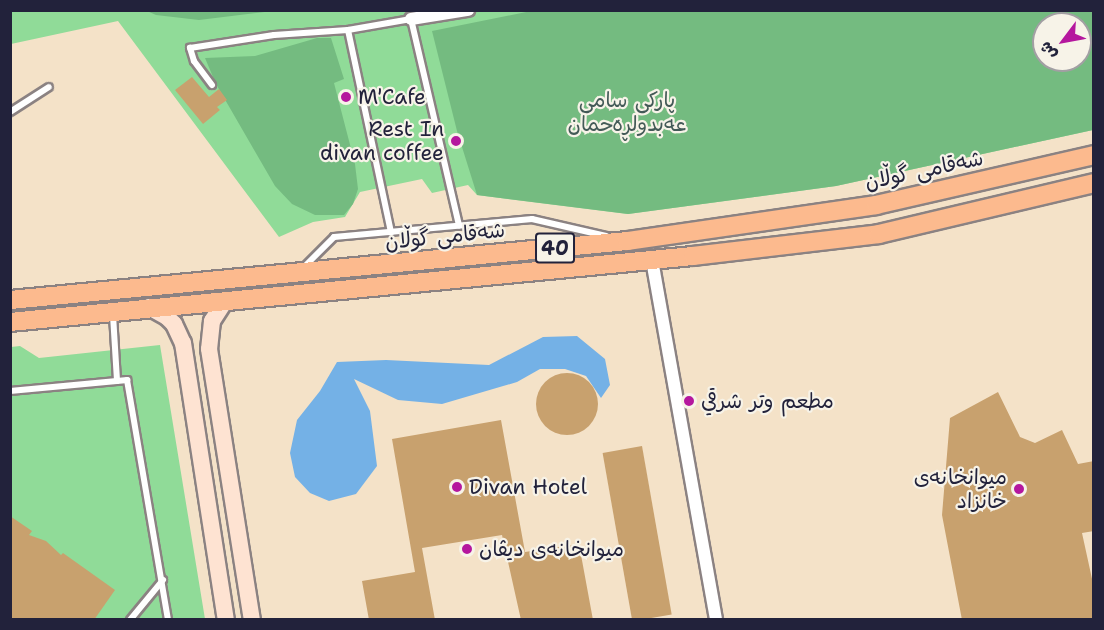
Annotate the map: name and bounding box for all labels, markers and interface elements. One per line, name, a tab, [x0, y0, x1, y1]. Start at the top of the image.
north arrow	[1032, 12, 1092, 72]
text: ش	[1034, 38, 1062, 64]
place label: M'Cafe	[358, 84, 426, 110]
park label: پارکی سامی عەبدولڕەحمان	[568, 87, 686, 137]
marker: M'Cafe	[339, 90, 353, 104]
place label: Rest In divan coffee	[320, 116, 444, 166]
marker: Rest In divan coffee	[449, 134, 463, 148]
street label: شەقامی گوڵان	[863, 145, 985, 195]
street label: شەقامی گوڵان	[384, 217, 506, 255]
road number: 40	[534, 231, 576, 265]
place label: مطعم وتر شرقي	[701, 388, 834, 414]
marker: مطعم وتر شرقي	[682, 394, 696, 408]
place label: میوانخانەی خانزاد	[914, 464, 1007, 514]
place label: Divan Hotel	[469, 474, 587, 500]
marker: Divan Hotel	[450, 480, 464, 494]
marker: میوانخانەی خانزاد	[1012, 482, 1026, 496]
place label: میوانخانەی دیڤان	[479, 536, 624, 562]
marker: میوانخانەی دیڤان	[460, 542, 474, 556]

